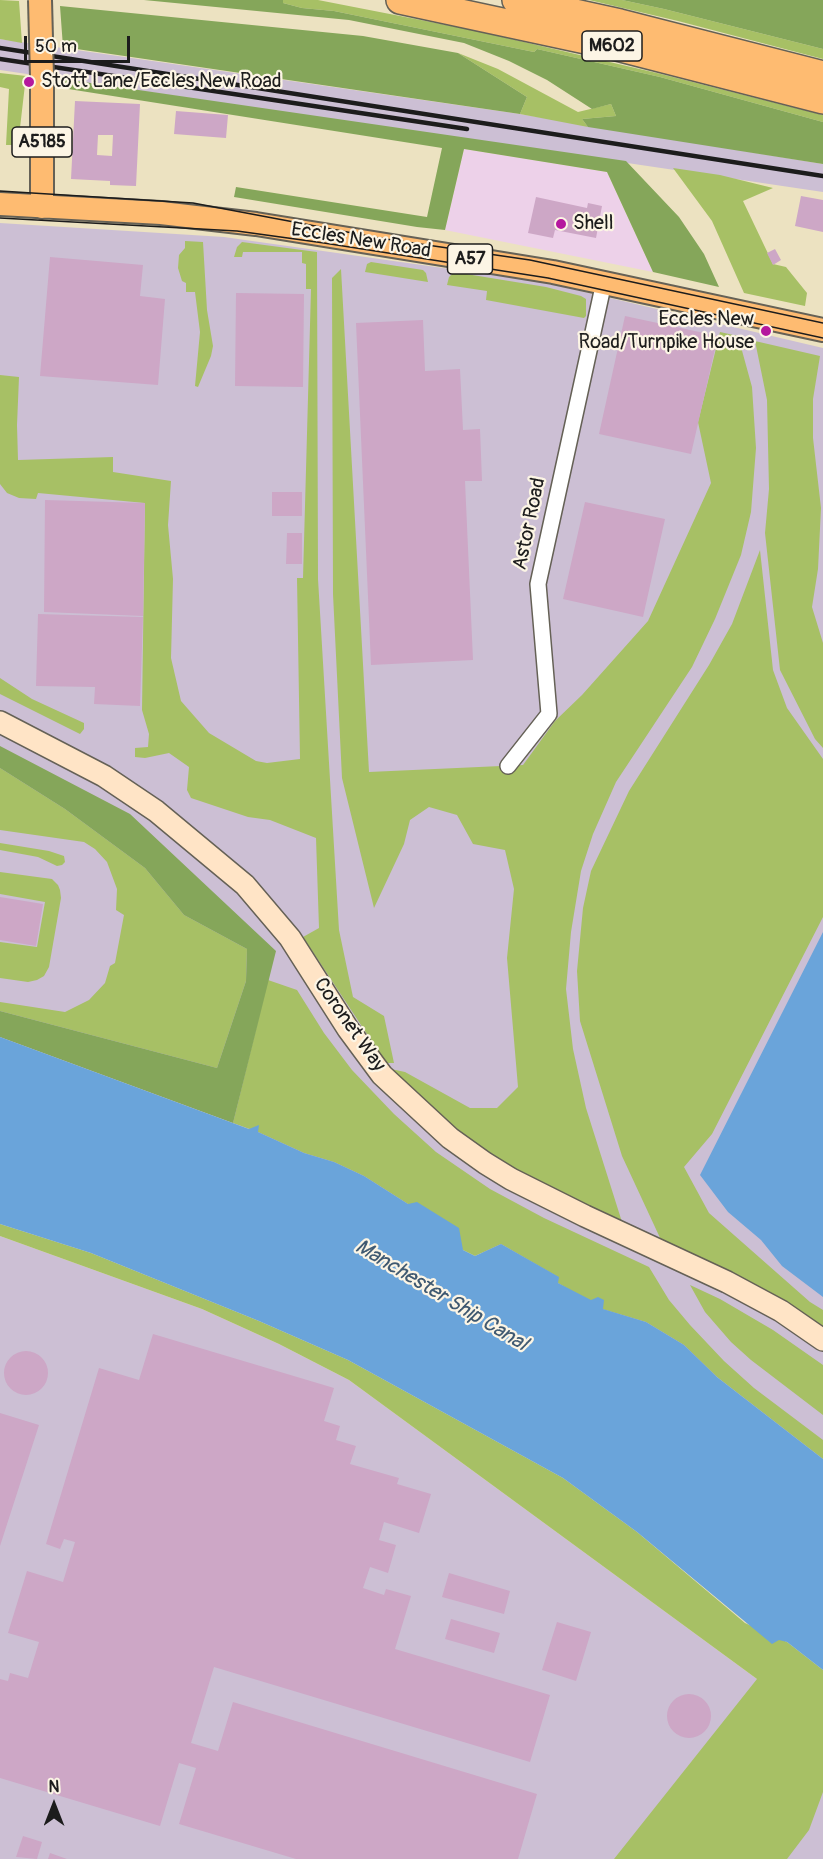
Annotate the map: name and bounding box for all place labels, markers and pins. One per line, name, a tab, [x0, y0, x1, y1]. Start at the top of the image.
place label: Stott Lane/Eccles New Road	[41, 70, 282, 94]
marker: Stott Lane/Eccles New Road	[22, 75, 36, 89]
place label: Shell	[573, 212, 613, 236]
marker: Shell	[554, 217, 568, 231]
place label: Eccles New Road/Turnpike House	[579, 308, 754, 355]
marker: Eccles New Road/Turnpike House	[759, 324, 773, 338]

